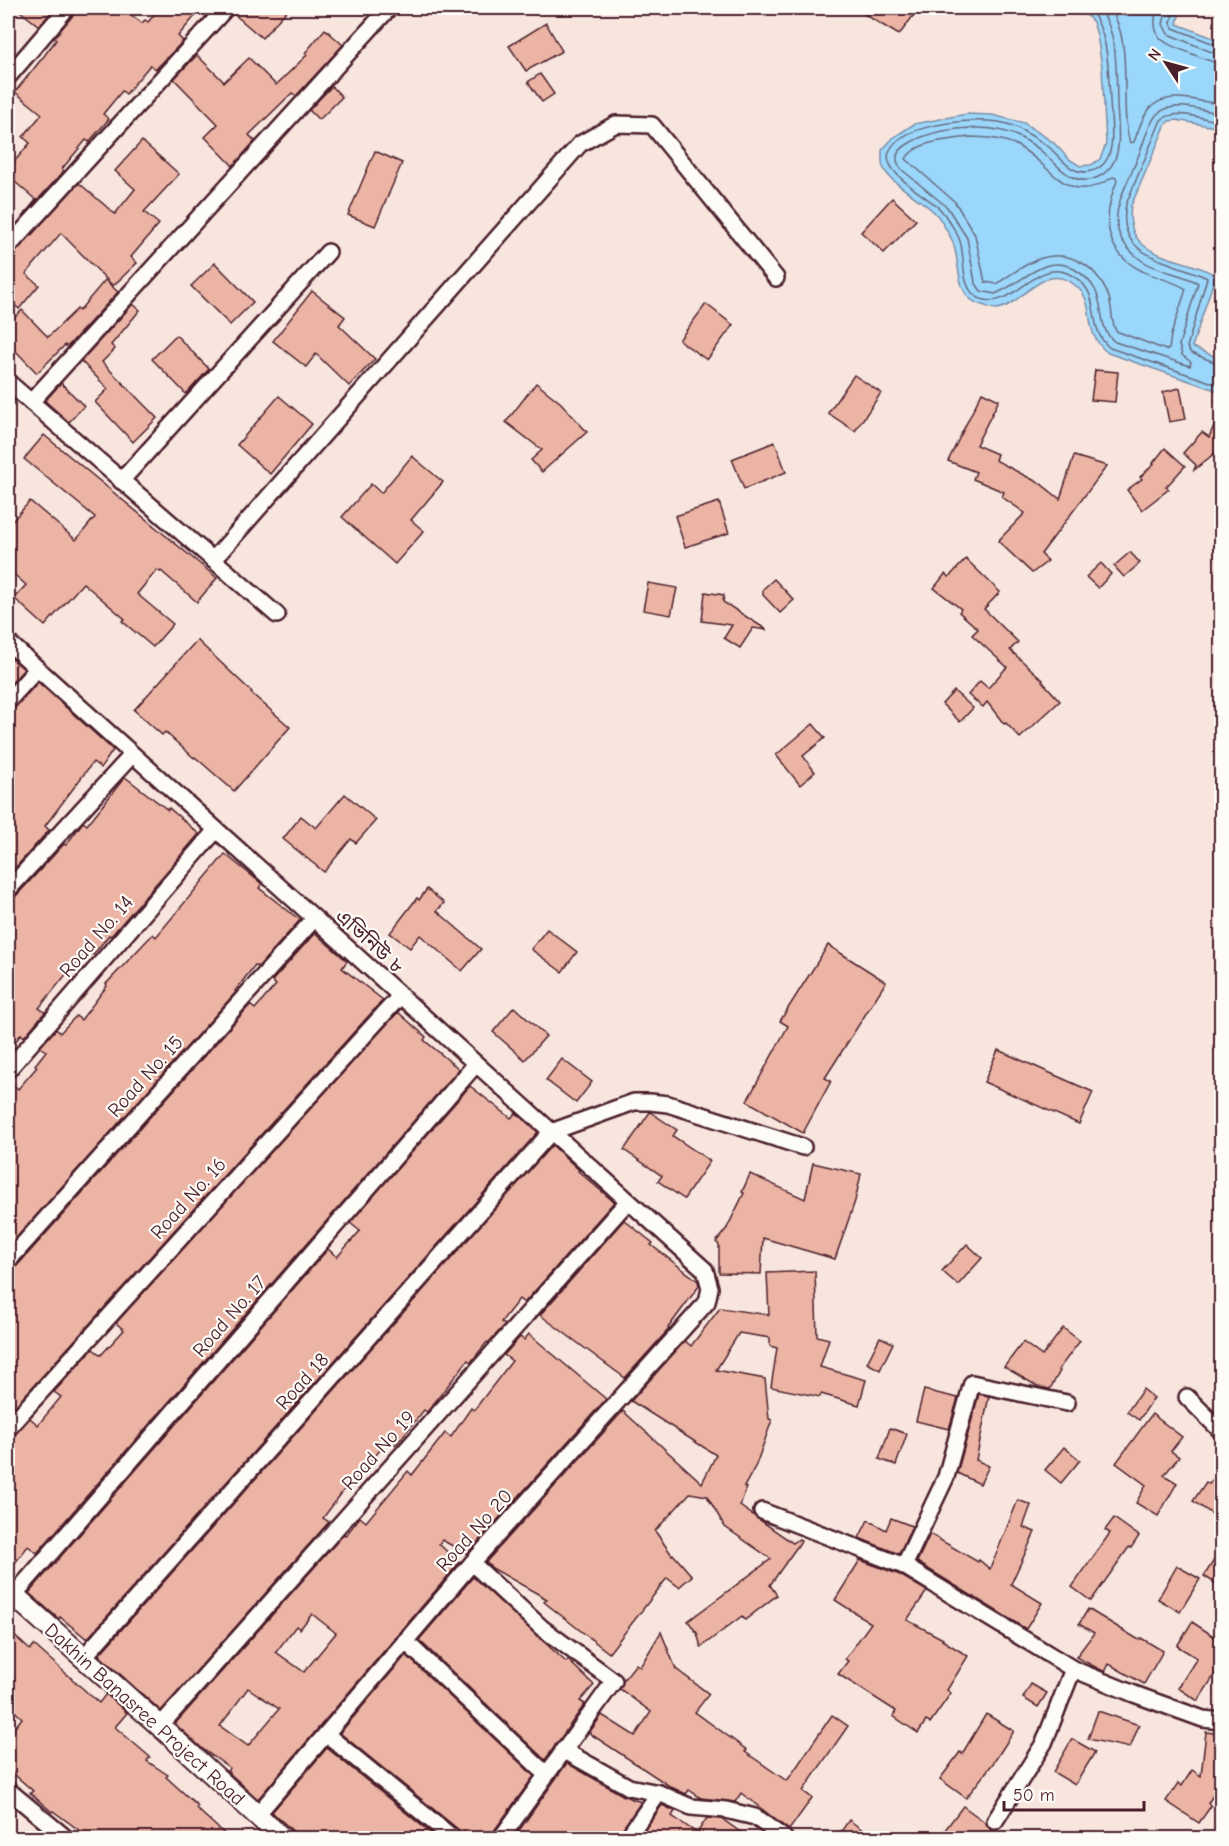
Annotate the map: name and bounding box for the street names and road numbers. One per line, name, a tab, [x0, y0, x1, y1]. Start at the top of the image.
street label: Road No. 14	[55, 891, 138, 982]
street label: এভিনিউ ৮	[331, 904, 409, 978]
street label: Road No. 15	[103, 1031, 188, 1122]
street label: Road No. 16	[146, 1153, 231, 1244]
street label: Road No. 17	[188, 1271, 271, 1362]
street label: Road 18	[271, 1348, 334, 1414]
street label: Road No 19	[337, 1406, 420, 1495]
street label: Road No 20	[431, 1484, 517, 1576]
street label: Dakhin Banasree Project Road	[40, 1618, 250, 1810]

